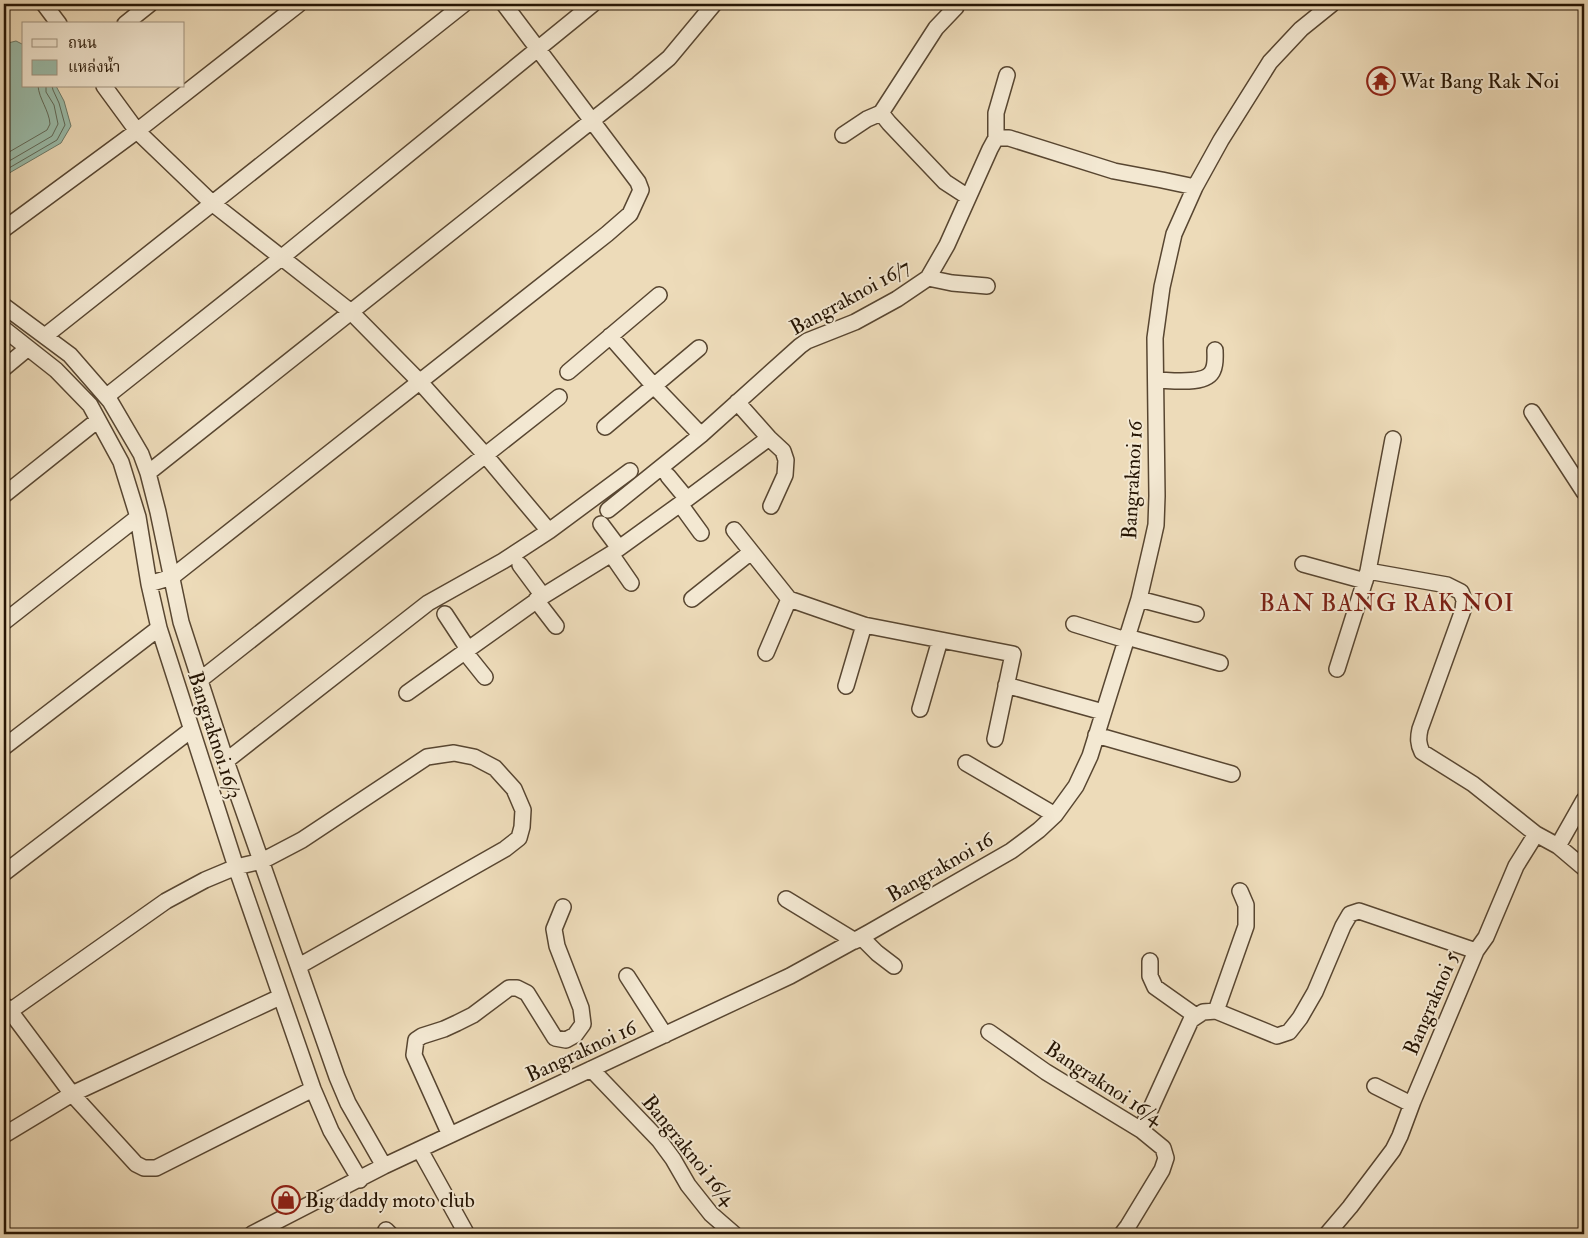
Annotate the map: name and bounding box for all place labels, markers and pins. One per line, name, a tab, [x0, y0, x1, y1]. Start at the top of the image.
temple icon: Wat Bang Rak Noi	[1366, 66, 1396, 96]
place label: Wat Bang Rak Noi	[1399, 68, 1560, 95]
shop icon: Big daddy moto club	[271, 1185, 301, 1215]
place label: Big daddy moto club	[305, 1187, 475, 1214]

